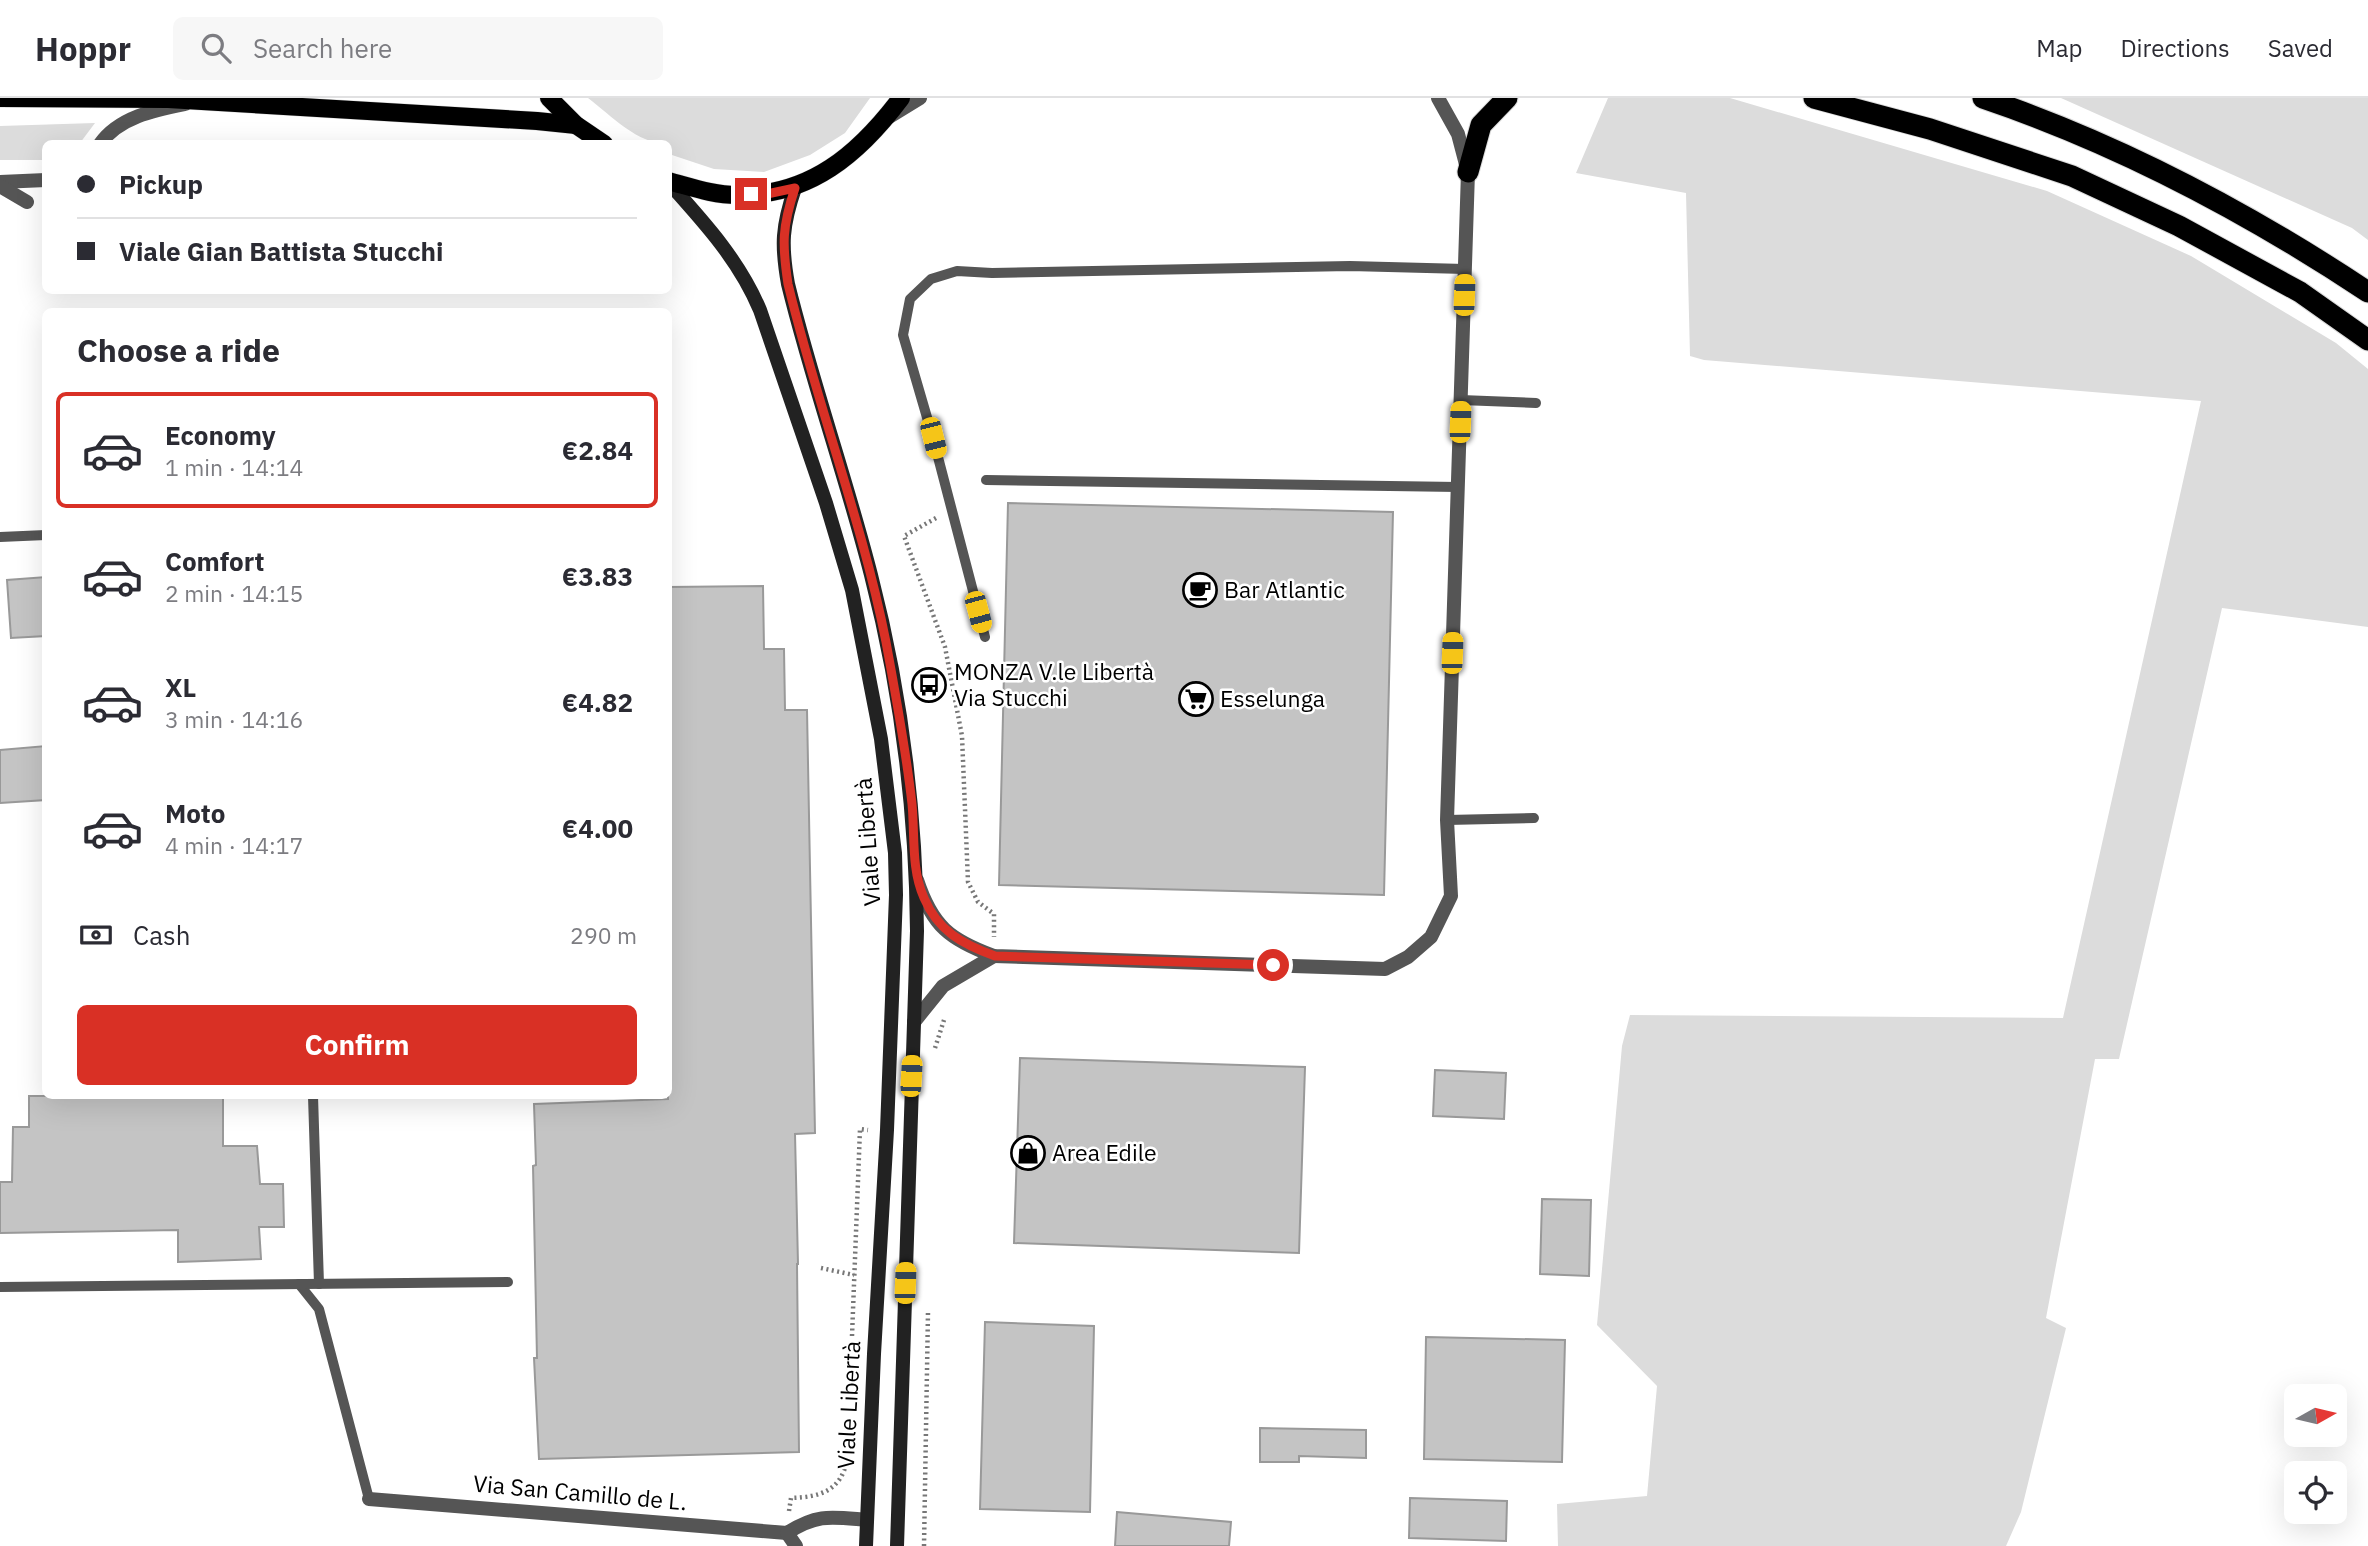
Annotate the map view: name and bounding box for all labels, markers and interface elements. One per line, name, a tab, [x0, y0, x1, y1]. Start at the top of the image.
search box	[173, 17, 663, 80]
text: Hoppr	[35, 27, 131, 70]
icon: search	[197, 29, 235, 67]
text: Search here	[253, 31, 392, 65]
text: Map	[2036, 32, 2082, 64]
text: Directions	[2120, 32, 2230, 64]
text: Saved	[2268, 32, 2333, 64]
text: Pickup	[119, 167, 203, 201]
route end	[735, 178, 767, 210]
text: Viale Gian Battista Stucchi	[119, 234, 444, 268]
car	[1453, 274, 1476, 316]
text: Choose a ride	[77, 329, 280, 371]
car	[1449, 401, 1472, 443]
car	[918, 415, 949, 461]
text: Economy	[165, 418, 276, 452]
icon: car	[81, 419, 144, 482]
text: €2.84	[562, 433, 633, 467]
text: 1 min · 14:14	[165, 452, 303, 482]
text: Comfort	[165, 544, 264, 578]
icon: car	[81, 545, 144, 608]
text: €3.83	[562, 559, 633, 593]
cafe icon: Bar Atlantic	[1181, 571, 1219, 609]
place label: Bar Atlantic	[1224, 574, 1345, 604]
text: 2 min · 14:15	[165, 578, 303, 608]
car	[963, 589, 994, 635]
car	[1441, 632, 1464, 674]
place label: MONZA V.le Libertà Via Stucchi	[954, 656, 1154, 712]
bus stop icon: MONZA V.le Libertà Via Stucchi	[910, 666, 948, 704]
text: XL	[165, 670, 196, 704]
icon: car	[81, 671, 144, 734]
supermarket icon: Esselunga	[1177, 680, 1215, 718]
place label: Esselunga	[1220, 683, 1325, 713]
text: €4.82	[562, 685, 633, 719]
text: 3 min · 14:16	[165, 704, 303, 734]
street label: Viale Libertà	[848, 777, 886, 907]
text: Moto	[165, 796, 225, 830]
icon: car	[81, 797, 144, 860]
text: €4.00	[562, 811, 633, 845]
text: 4 min · 14:17	[165, 830, 303, 860]
icon: cash	[77, 916, 115, 954]
text: Cash	[133, 918, 190, 952]
text: 290 m	[570, 920, 637, 950]
route start	[1257, 949, 1289, 981]
button: Confirm	[77, 1005, 637, 1085]
car	[900, 1054, 923, 1098]
shop icon: Area Edile	[1009, 1134, 1047, 1172]
place label: Area Edile	[1052, 1137, 1157, 1167]
car	[894, 1262, 917, 1304]
street label: Viale Libertà	[830, 1340, 866, 1470]
north arrow	[2284, 1384, 2347, 1447]
map controls	[2284, 1384, 2347, 1524]
button: locate	[2284, 1461, 2347, 1524]
street label: Via San Camillo de L.	[472, 1468, 688, 1516]

